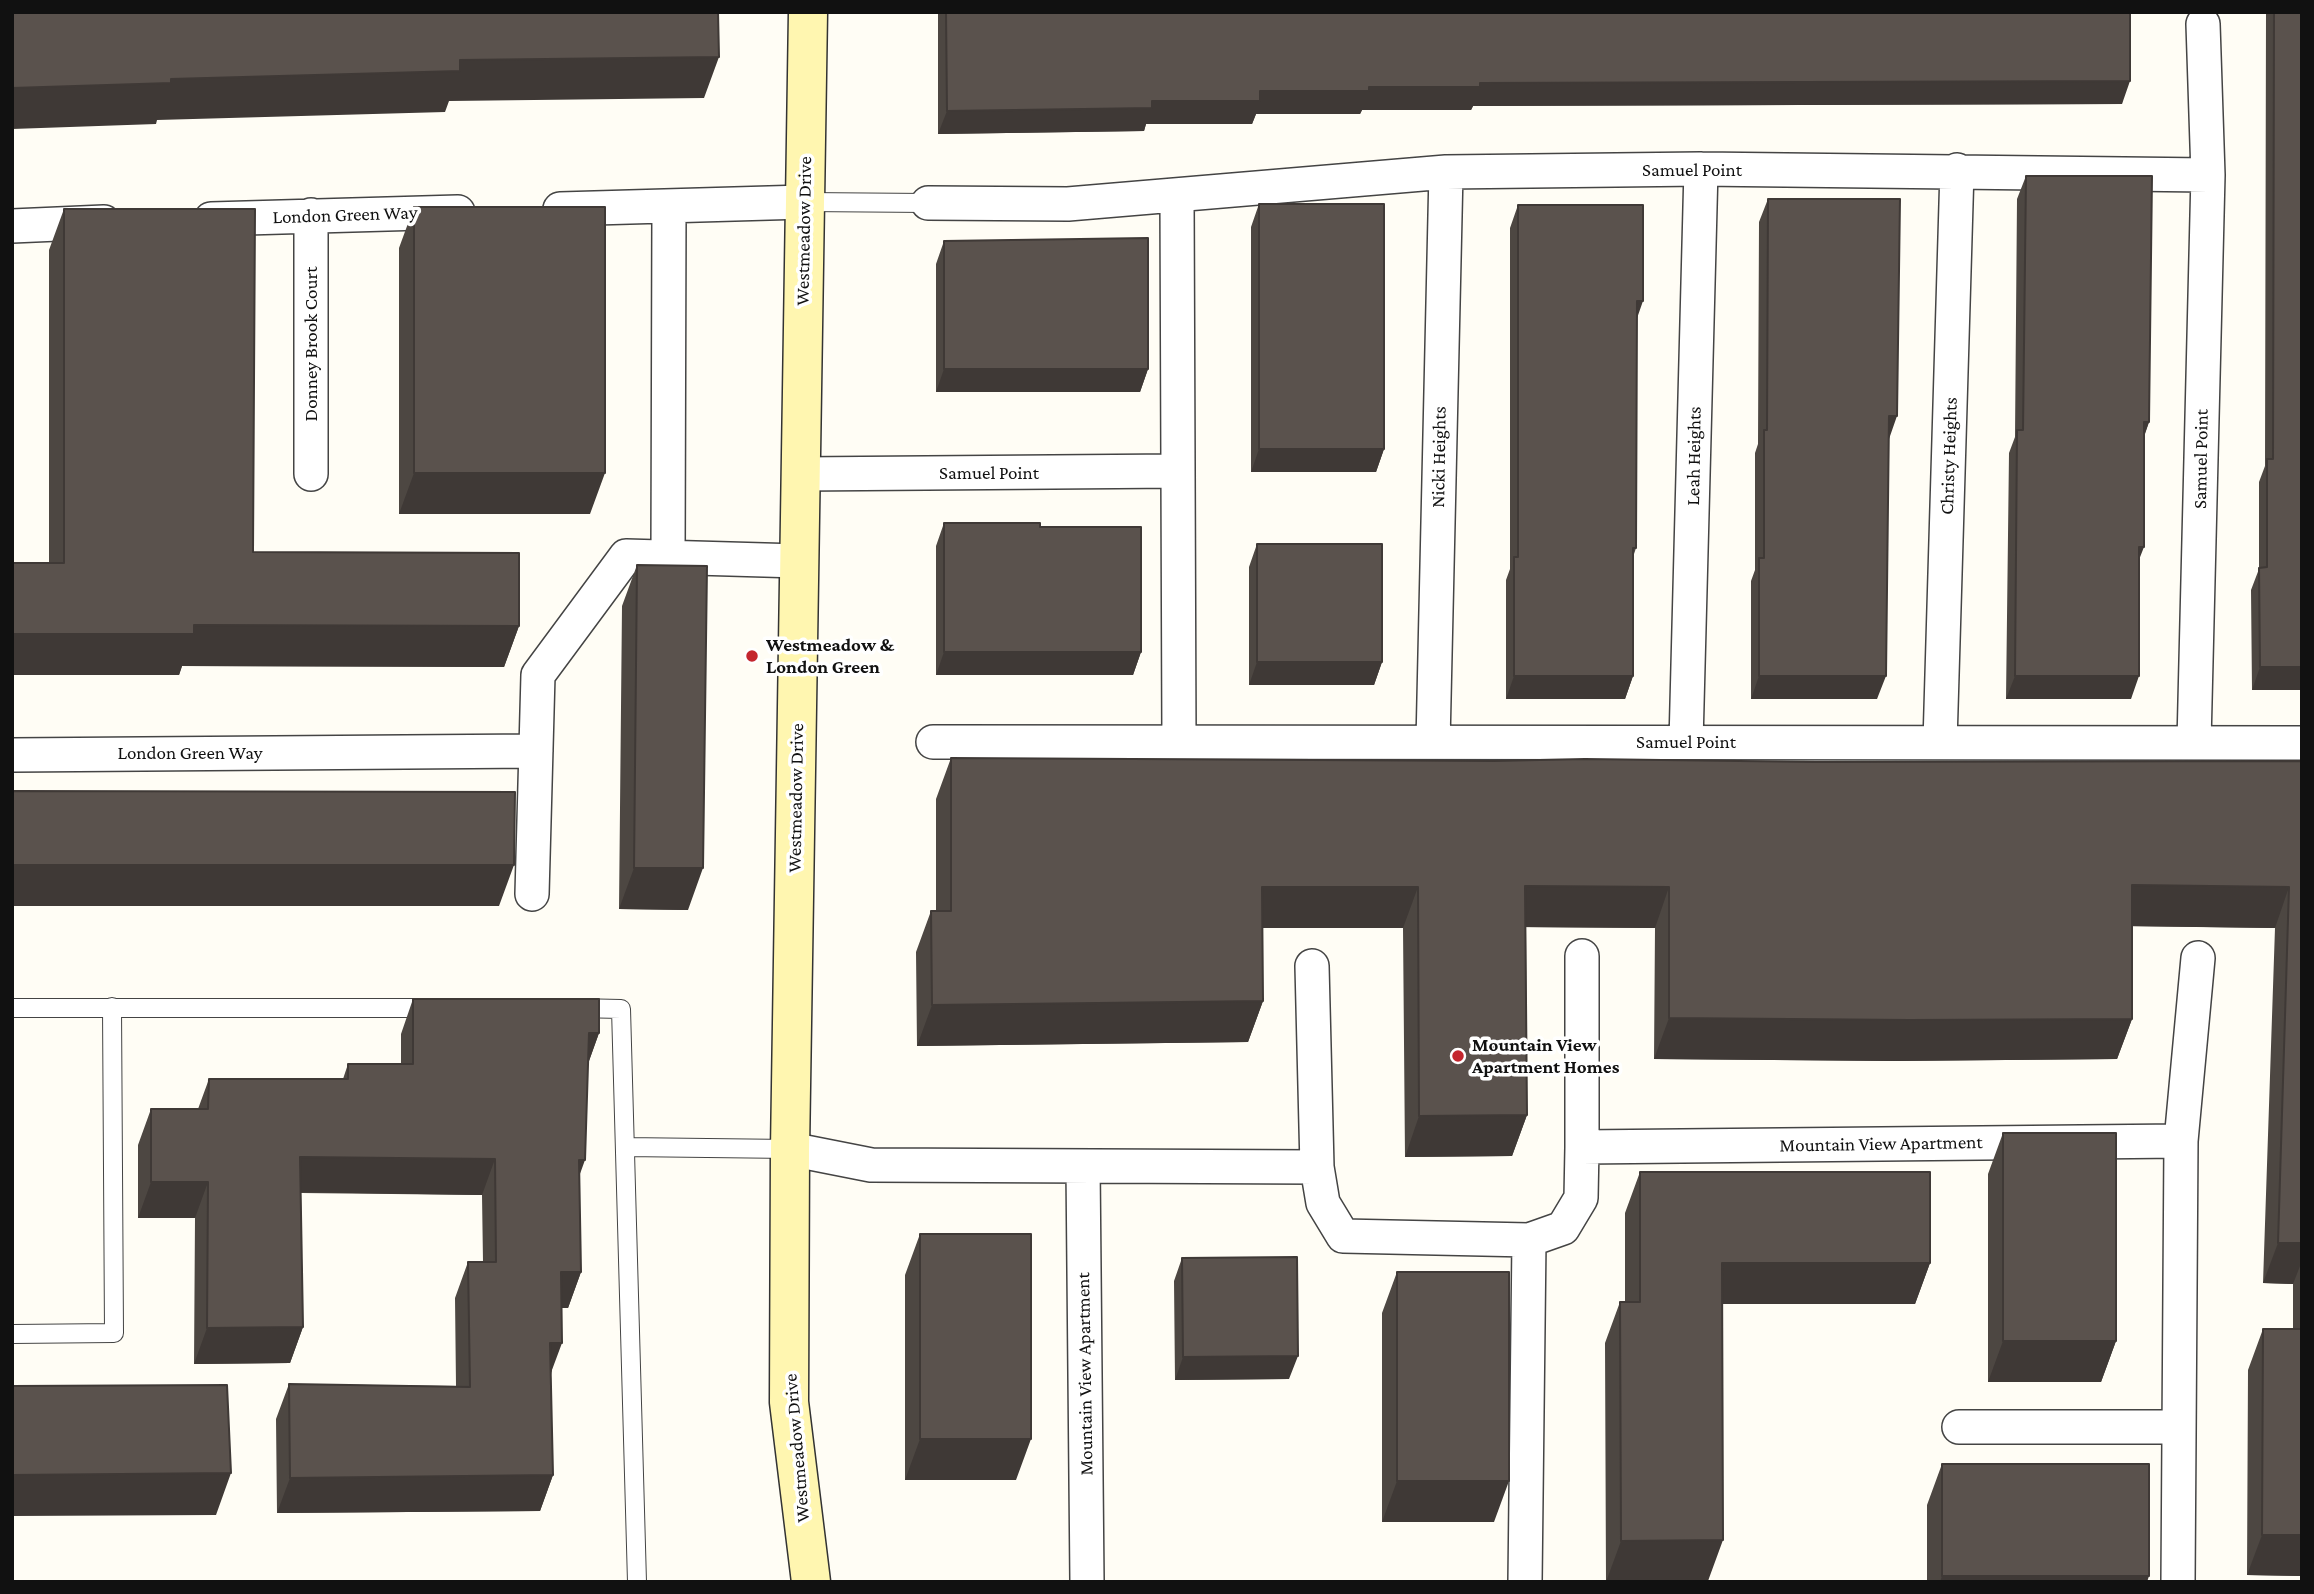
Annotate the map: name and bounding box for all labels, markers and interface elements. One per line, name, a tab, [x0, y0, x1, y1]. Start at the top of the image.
street label: Westmeadow Drive	[791, 156, 817, 306]
street label: Samuel Point	[1642, 159, 1742, 181]
street label: London Green Way	[272, 201, 418, 229]
street label: Donney Brook Court	[300, 266, 322, 422]
street label: Christy Heights	[1936, 397, 1962, 515]
street label: Nicki Heights	[1427, 406, 1451, 508]
street label: Leah Heights	[1682, 406, 1706, 506]
street label: Samuel Point	[2189, 409, 2213, 509]
street label: Samuel Point	[939, 462, 1039, 484]
place label: Westmeadow & London Green	[766, 634, 894, 678]
marker: Westmeadow & London Green	[744, 648, 760, 664]
street label: Westmeadow Drive	[783, 723, 809, 873]
street label: Samuel Point	[1636, 731, 1736, 753]
street label: London Green Way	[117, 742, 263, 764]
place label: Mountain View Apartment Homes	[1472, 1034, 1619, 1078]
marker: Mountain View Apartment Homes	[1450, 1048, 1466, 1064]
street label: Mountain View Apartment	[1779, 1131, 1983, 1157]
street label: Mountain View Apartment	[1072, 1272, 1098, 1476]
street label: Westmeadow Drive	[779, 1373, 815, 1523]

